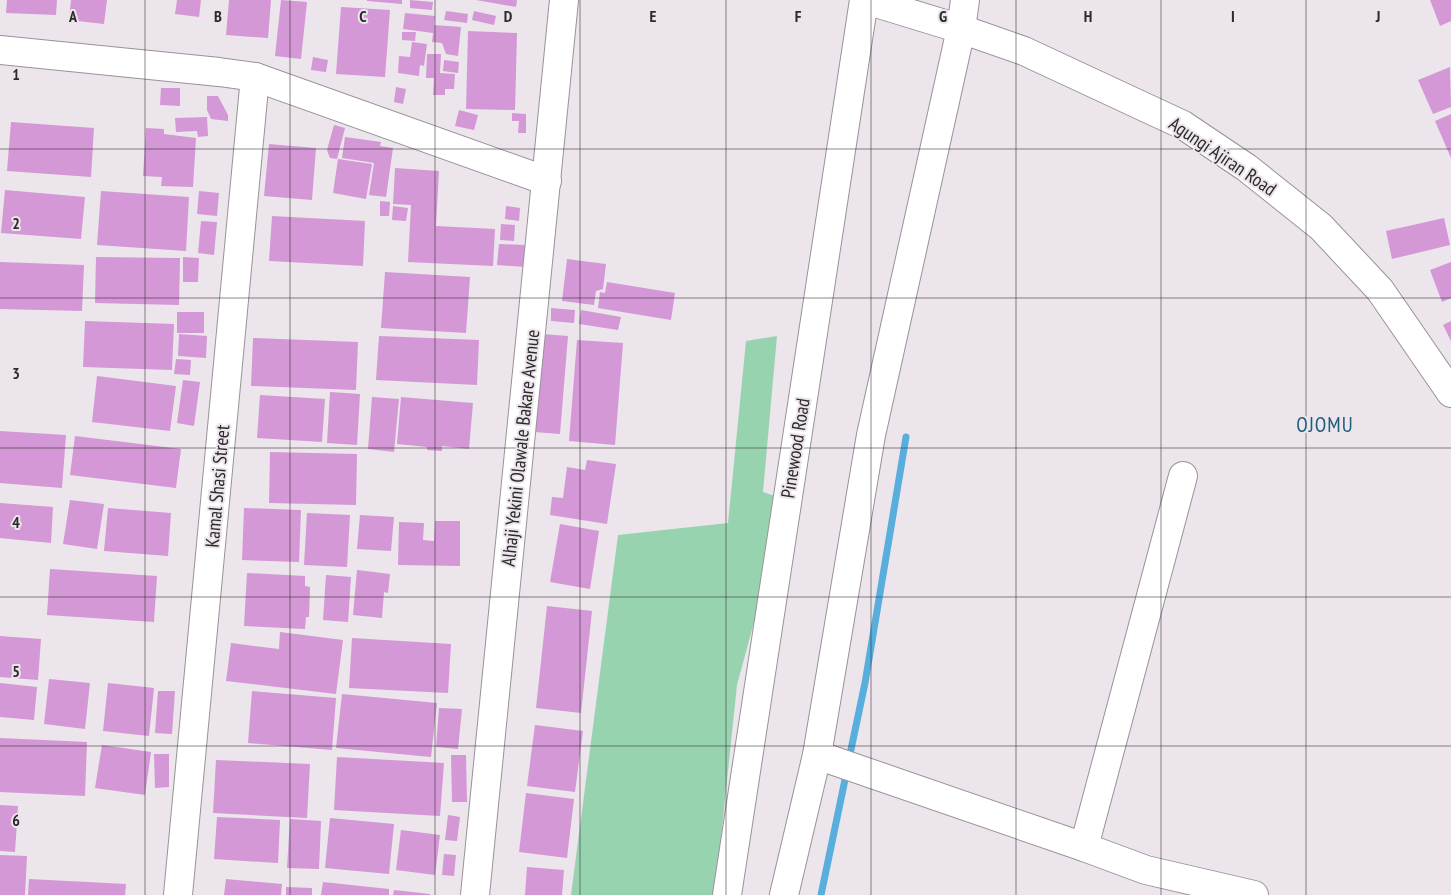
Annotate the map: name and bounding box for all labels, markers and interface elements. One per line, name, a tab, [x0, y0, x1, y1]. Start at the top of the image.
text: A	[68, 6, 78, 26]
text: B	[214, 6, 222, 26]
text: C	[359, 6, 367, 26]
text: D	[504, 6, 513, 26]
text: E	[650, 6, 657, 26]
text: F	[795, 6, 802, 26]
text: G	[939, 6, 947, 26]
text: H	[1084, 6, 1092, 26]
text: I	[1231, 6, 1235, 26]
text: J	[1375, 6, 1380, 26]
text: 1	[12, 64, 20, 84]
street label: Agungi Ajiran Road	[1165, 111, 1281, 201]
text: 2	[12, 213, 20, 233]
street label: Alhaji Yekini Olawale Bakare Avenue	[496, 328, 544, 568]
text: 3	[12, 363, 20, 383]
street label: Pinewood Road	[775, 396, 815, 500]
district label: OJOMU	[1296, 411, 1354, 438]
street label: Kamal Shasi Street	[200, 423, 234, 548]
text: 4	[12, 512, 20, 532]
text: 5	[12, 661, 20, 681]
text: 6	[12, 810, 20, 830]

